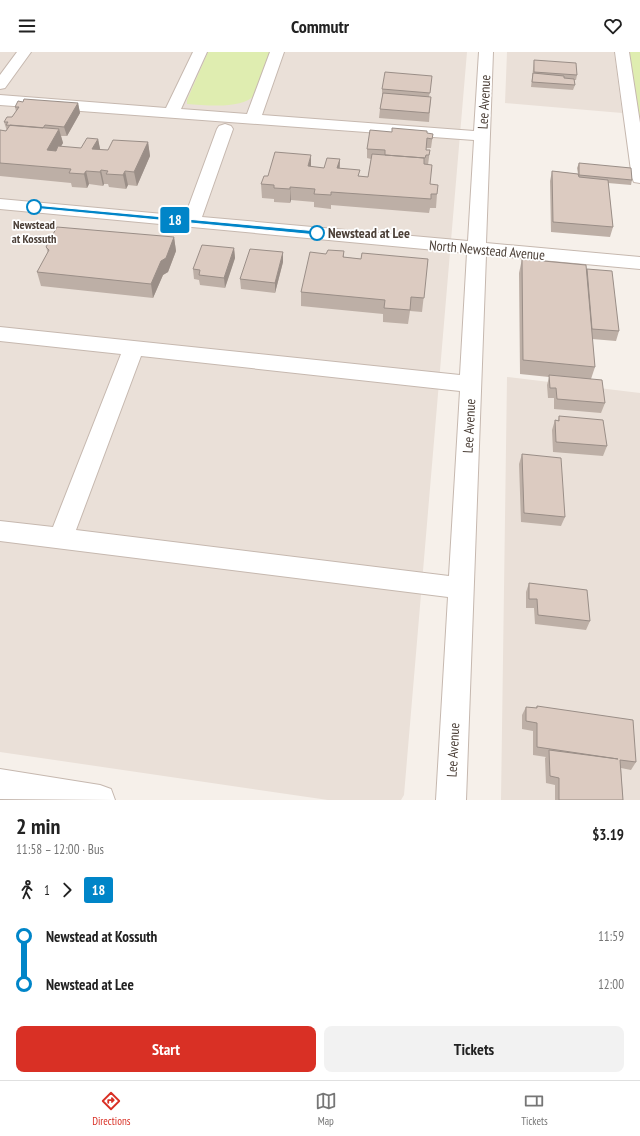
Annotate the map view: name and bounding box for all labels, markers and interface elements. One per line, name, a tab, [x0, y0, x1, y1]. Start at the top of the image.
icon: menu	[16, 15, 38, 37]
text: Commutr	[291, 15, 349, 38]
icon: heart	[602, 15, 624, 37]
street label: Lee Avenue	[474, 74, 494, 130]
marker: Newstead at Kossuth	[26, 199, 42, 215]
line badge: 18	[157, 207, 193, 233]
text: 18	[168, 211, 182, 229]
place label: Newstead at Kossuth	[12, 217, 56, 246]
place label: Newstead at Lee	[328, 224, 410, 242]
marker: Newstead at Lee	[309, 225, 325, 241]
street label: North Newstead Avenue	[428, 236, 546, 264]
street label: Lee Avenue	[459, 398, 479, 454]
street label: Lee Avenue	[443, 722, 463, 778]
text: 2 min	[16, 812, 60, 840]
text: $3.19	[592, 825, 624, 844]
text: 11:58 – 12:00 · Bus	[16, 841, 104, 858]
icon: walk	[16, 879, 38, 901]
icon: forward	[56, 879, 78, 901]
text: 18	[92, 881, 105, 899]
text: 1	[44, 882, 50, 899]
text: Newstead at Kossuth	[46, 927, 157, 946]
text: 11:59	[598, 928, 624, 945]
text: Newstead at Lee	[46, 975, 134, 994]
text: 12:00	[598, 976, 624, 993]
button: Start	[16, 1026, 316, 1072]
button: Tickets	[324, 1026, 624, 1072]
tab: Directions	[92, 1090, 130, 1128]
tab: Map	[315, 1090, 337, 1128]
tab: Tickets	[521, 1090, 548, 1128]

